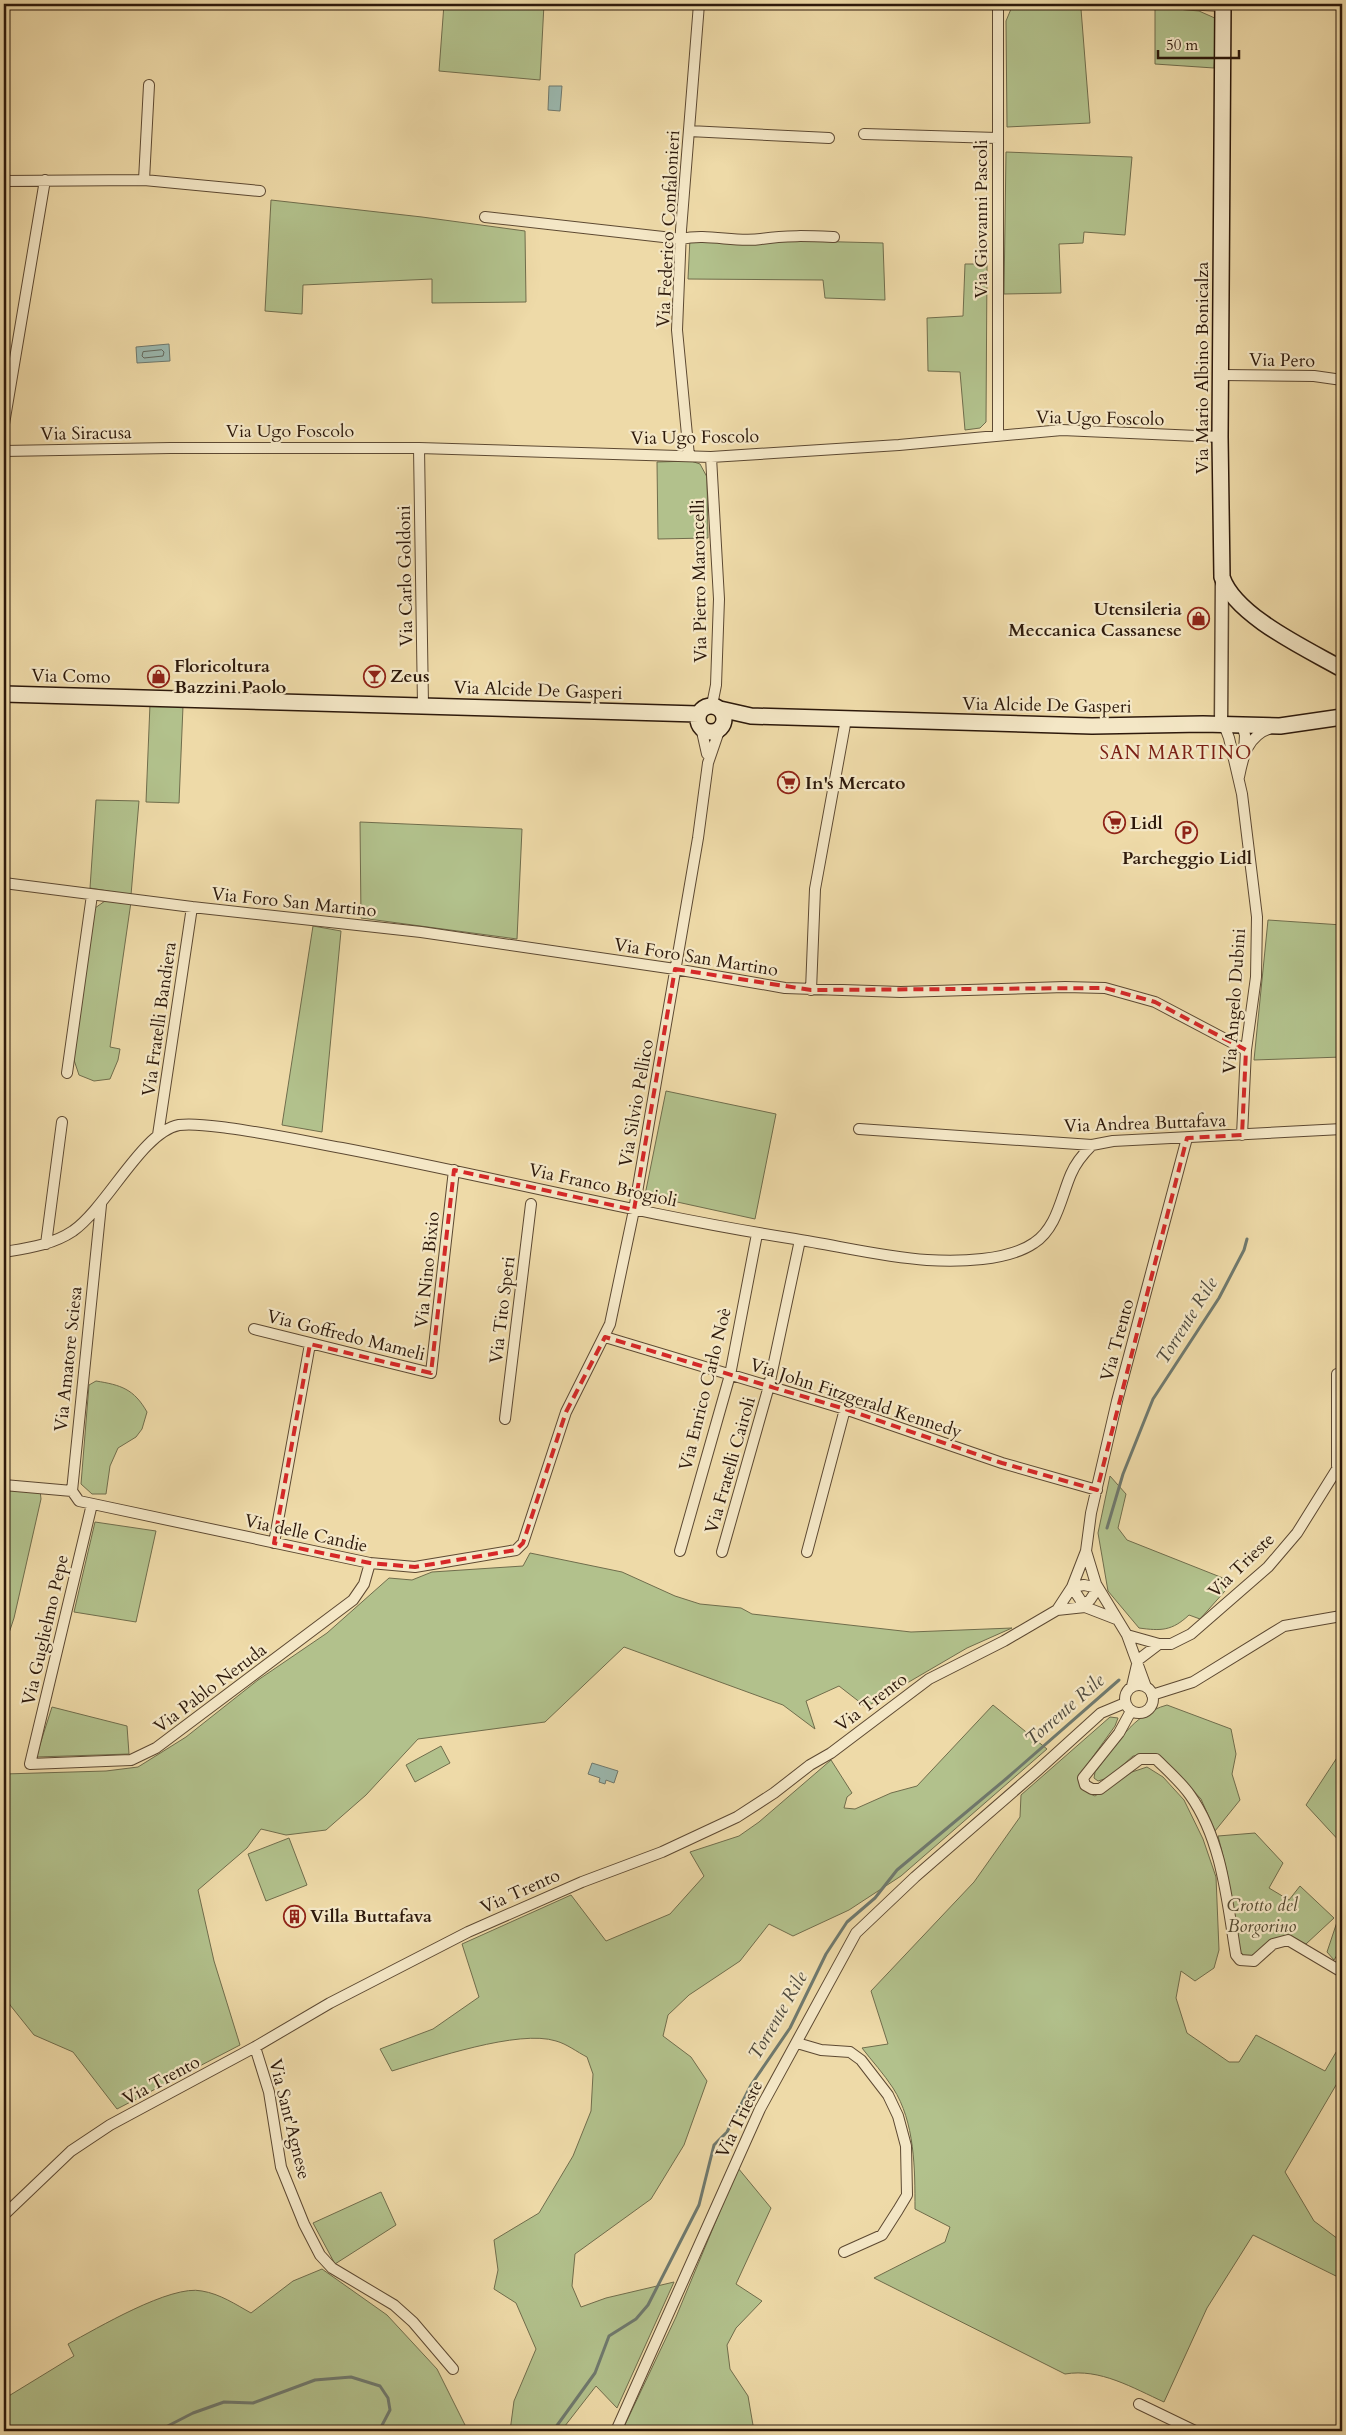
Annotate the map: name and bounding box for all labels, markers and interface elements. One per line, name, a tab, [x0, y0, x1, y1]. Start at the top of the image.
scale bar	[1158, 28, 1240, 60]
text: 50 m	[1166, 35, 1198, 55]
street label: Via Federico Confalonieri	[651, 130, 686, 328]
street label: Via Giovanni Pascoli	[969, 139, 994, 299]
street label: Via Mario Albino Bonicalza	[1190, 262, 1215, 474]
street label: Via Pero	[1249, 347, 1315, 374]
street label: Via Ugo Foscolo	[1036, 405, 1165, 432]
street label: Via Ugo Foscolo	[226, 419, 355, 444]
street label: Via Siracusa	[40, 420, 132, 447]
street label: Via Ugo Foscolo	[631, 424, 760, 451]
street label: Via Pietro Maroncelli	[686, 499, 713, 663]
street label: Via Carlo Goldoni	[392, 505, 419, 647]
place label: Utensileria Meccanica Cassanese	[1008, 597, 1182, 643]
shop icon: Utensileria Meccanica Cassanese	[1186, 607, 1210, 631]
place label: Floricoltura Bazzini Paolo	[174, 654, 286, 700]
street label: Via Como	[31, 663, 111, 690]
shop icon: Floricoltura Bazzini Paolo	[146, 664, 170, 688]
bar icon: Zeus	[362, 664, 386, 688]
place label: Zeus	[390, 664, 430, 689]
street label: Via Alcide De Gasperi	[453, 675, 623, 706]
street label: Via Alcide De Gasperi	[962, 692, 1132, 719]
district label: SAN MARTINO	[1100, 740, 1252, 766]
supermarket icon: In's Mercato	[777, 771, 801, 795]
place label: In's Mercato	[805, 771, 905, 796]
supermarket icon: Lidl	[1102, 811, 1126, 835]
place label: Lidl	[1130, 811, 1163, 836]
parking icon: Parcheggio Lidl	[1175, 821, 1199, 845]
place label: Parcheggio Lidl	[1122, 846, 1252, 871]
street label: Via Foro San Martino	[210, 881, 378, 924]
street label: Via Angelo Dubini	[1217, 927, 1252, 1075]
street label: Via Foro San Martino	[612, 932, 780, 983]
street label: Via Fratelli Bandiera	[136, 940, 183, 1098]
street label: Via Silvio Pellico	[613, 1037, 660, 1169]
street label: Via Andrea Buttafava	[1063, 1108, 1227, 1139]
street label: Via Franco Brogioli	[526, 1158, 680, 1213]
street label: Via Nino Bixio	[409, 1210, 446, 1330]
street label: Via Tito Speri	[484, 1255, 521, 1365]
water label: Torrente Rile	[1150, 1272, 1224, 1369]
street label: Via Amatore Sciesa	[48, 1285, 89, 1433]
street label: Via Trento	[1094, 1296, 1141, 1384]
street label: Via Goffredo Mameli	[264, 1304, 428, 1367]
street label: Via Enrico Carlo Noè	[673, 1305, 738, 1473]
street label: Via John Fitzgerald Kennedy	[747, 1352, 966, 1445]
street label: Via Fratelli Cairoli	[699, 1394, 762, 1536]
street label: Via delle Candie	[242, 1508, 370, 1559]
street label: Via Trieste	[1203, 1527, 1280, 1603]
street label: Via Guglielmo Pepe	[16, 1552, 75, 1708]
street label: Via Pablo Neruda	[149, 1638, 272, 1739]
street label: Via Trento	[830, 1667, 913, 1738]
water label: Torrente Rile	[1019, 1667, 1111, 1752]
street label: Via Trento	[477, 1863, 564, 1920]
park label: Crotto del Borgorino	[1226, 1893, 1299, 1939]
building icon: Villa Buttafava	[282, 1904, 306, 1928]
place label: Villa Buttafava	[310, 1904, 432, 1929]
water label: Torrente Rile	[742, 1966, 814, 2064]
street label: Via Trento	[118, 2049, 205, 2111]
street label: Via Sant'Agnese	[262, 2056, 317, 2182]
street label: Via Trieste	[710, 2076, 769, 2162]

